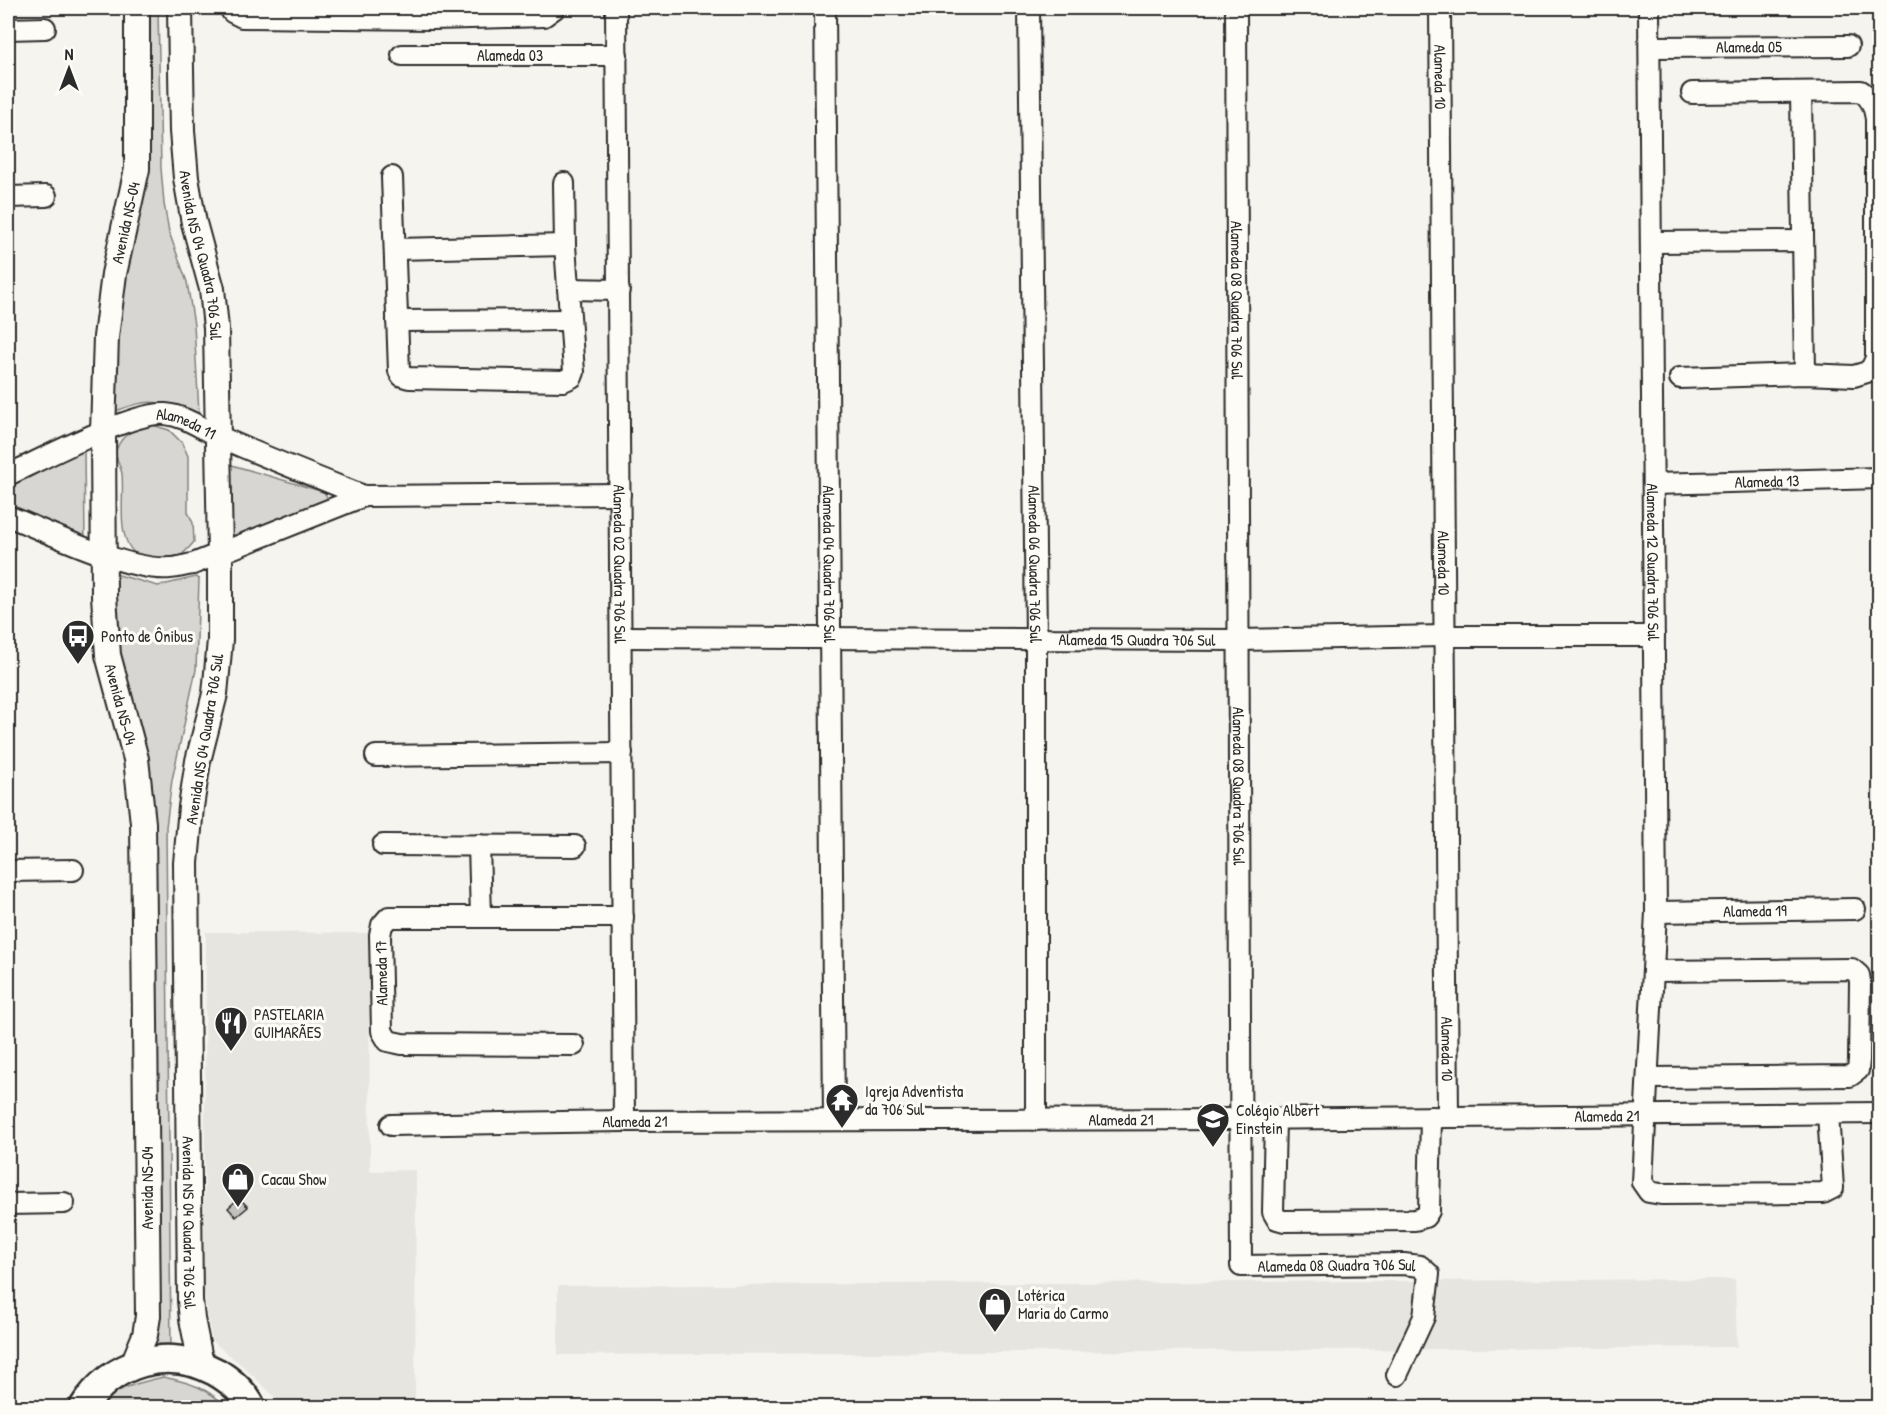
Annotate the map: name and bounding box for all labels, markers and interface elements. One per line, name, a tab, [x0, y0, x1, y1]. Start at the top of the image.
street label: Alameda 05	[1716, 35, 1782, 58]
north arrow	[39, 39, 99, 99]
text: N	[65, 43, 74, 65]
street label: Alameda 03	[477, 44, 543, 66]
street label: Alameda 10	[1429, 45, 1452, 109]
street label: Avenida NS 04 Quadra 706 Sul	[174, 169, 227, 341]
street label: Avenida NS-04	[106, 180, 145, 266]
street label: Alameda 08 Quadra 706 Sul	[1226, 221, 1248, 380]
street label: Alameda 11	[155, 403, 220, 444]
street label: Alameda 13	[1734, 469, 1800, 493]
street label: Alameda 12 Quadra 706 Sul	[1642, 483, 1665, 642]
street label: Alameda 02 Quadra 706 Sul	[608, 484, 632, 644]
street label: Alameda 04 Quadra 706 Sul	[818, 485, 841, 644]
street label: Alameda 06 Quadra 706 Sul	[1023, 485, 1047, 644]
street label: Alameda 10	[1433, 530, 1455, 595]
bus stop icon: Ponto de Ônibus	[60, 618, 96, 665]
place label: Ponto de Ônibus	[101, 625, 193, 647]
street label: Alameda 15 Quadra 706 Sul	[1058, 628, 1216, 651]
street label: Avenida NS 04 Quadra 706 Sul	[180, 651, 228, 826]
street label: Avenida NS-04	[100, 661, 142, 747]
street label: Alameda 08 Quadra 706 Sul	[1228, 707, 1250, 866]
street label: Alameda 19	[1723, 899, 1787, 922]
street label: Alameda 17	[369, 940, 393, 1006]
place label: PASTELARIA GUIMARÃES	[254, 1003, 324, 1043]
restaurant icon: PASTELARIA GUIMARÃES	[213, 1005, 249, 1052]
street label: Alameda 10	[1436, 1016, 1459, 1081]
place label: Igreja Adventista da 706 Sul	[865, 1080, 963, 1120]
temple icon: Igreja Adventista da 706 Sul	[824, 1082, 860, 1129]
place label: Colégio Albert Einstein	[1236, 1099, 1320, 1139]
school or university icon: Colégio Albert Einstein	[1195, 1101, 1231, 1148]
street label: Alameda 21	[1574, 1104, 1640, 1127]
street label: Alameda 21	[1088, 1108, 1154, 1130]
street label: Alameda 21	[602, 1110, 668, 1132]
street label: Avenida NS 04 Quadra 706 Sul	[177, 1136, 202, 1311]
street label: Avenida NS-04	[136, 1146, 158, 1230]
shop icon: Cacau Show	[220, 1161, 256, 1208]
place label: Cacau Show	[261, 1168, 327, 1190]
street label: Alameda 08 Quadra 706 Sul	[1258, 1253, 1418, 1277]
place label: Lotérica Maria do Carmo	[1018, 1284, 1109, 1324]
shop icon: Lotérica Maria do Carmo	[977, 1286, 1013, 1333]

